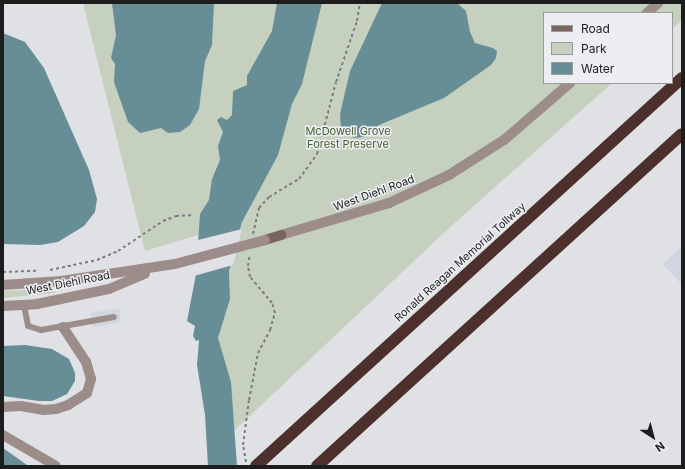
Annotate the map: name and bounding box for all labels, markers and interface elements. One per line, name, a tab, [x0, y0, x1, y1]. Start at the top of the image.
legend	[543, 12, 673, 84]
text: Road	[581, 21, 610, 36]
text: Park	[581, 41, 607, 56]
text: Water	[581, 61, 614, 76]
park label: McDowell Grove Forest Preserve	[305, 125, 391, 151]
street label: West Diehl Road	[332, 172, 416, 214]
street label: Ronald Reagan Memorial Tollway	[392, 200, 528, 324]
street label: West Diehl Road	[25, 268, 111, 298]
north arrow	[633, 417, 673, 457]
text: N	[653, 439, 668, 455]

